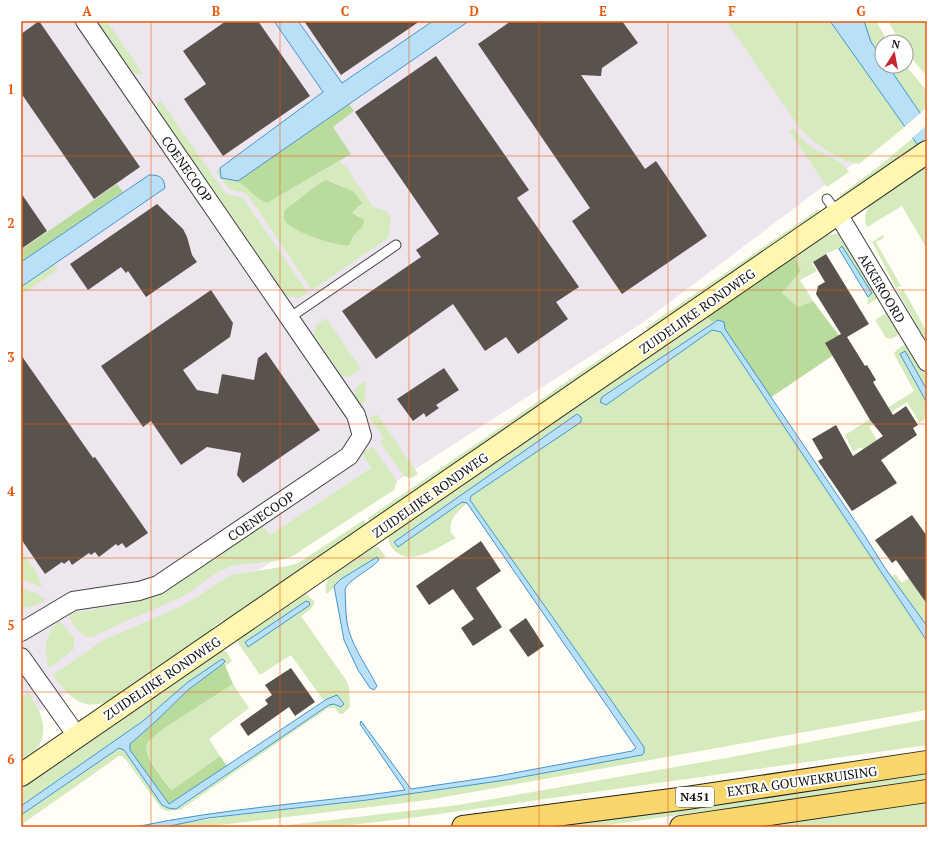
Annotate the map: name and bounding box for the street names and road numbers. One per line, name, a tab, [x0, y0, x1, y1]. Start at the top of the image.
street label: COENECOOP	[157, 132, 217, 206]
street label: AKKEROORD	[854, 250, 910, 326]
street label: ZUIDELIJKE RONDWEG	[635, 264, 759, 358]
street label: ZUIDELIJKE RONDWEG	[368, 448, 492, 542]
street label: COENECOOP	[224, 487, 298, 545]
street label: ZUIDELIJKE RONDWEG	[100, 632, 224, 724]
street label: EXTRA GOUWEKRUISING	[726, 762, 878, 800]
road number: N451	[676, 787, 714, 807]

